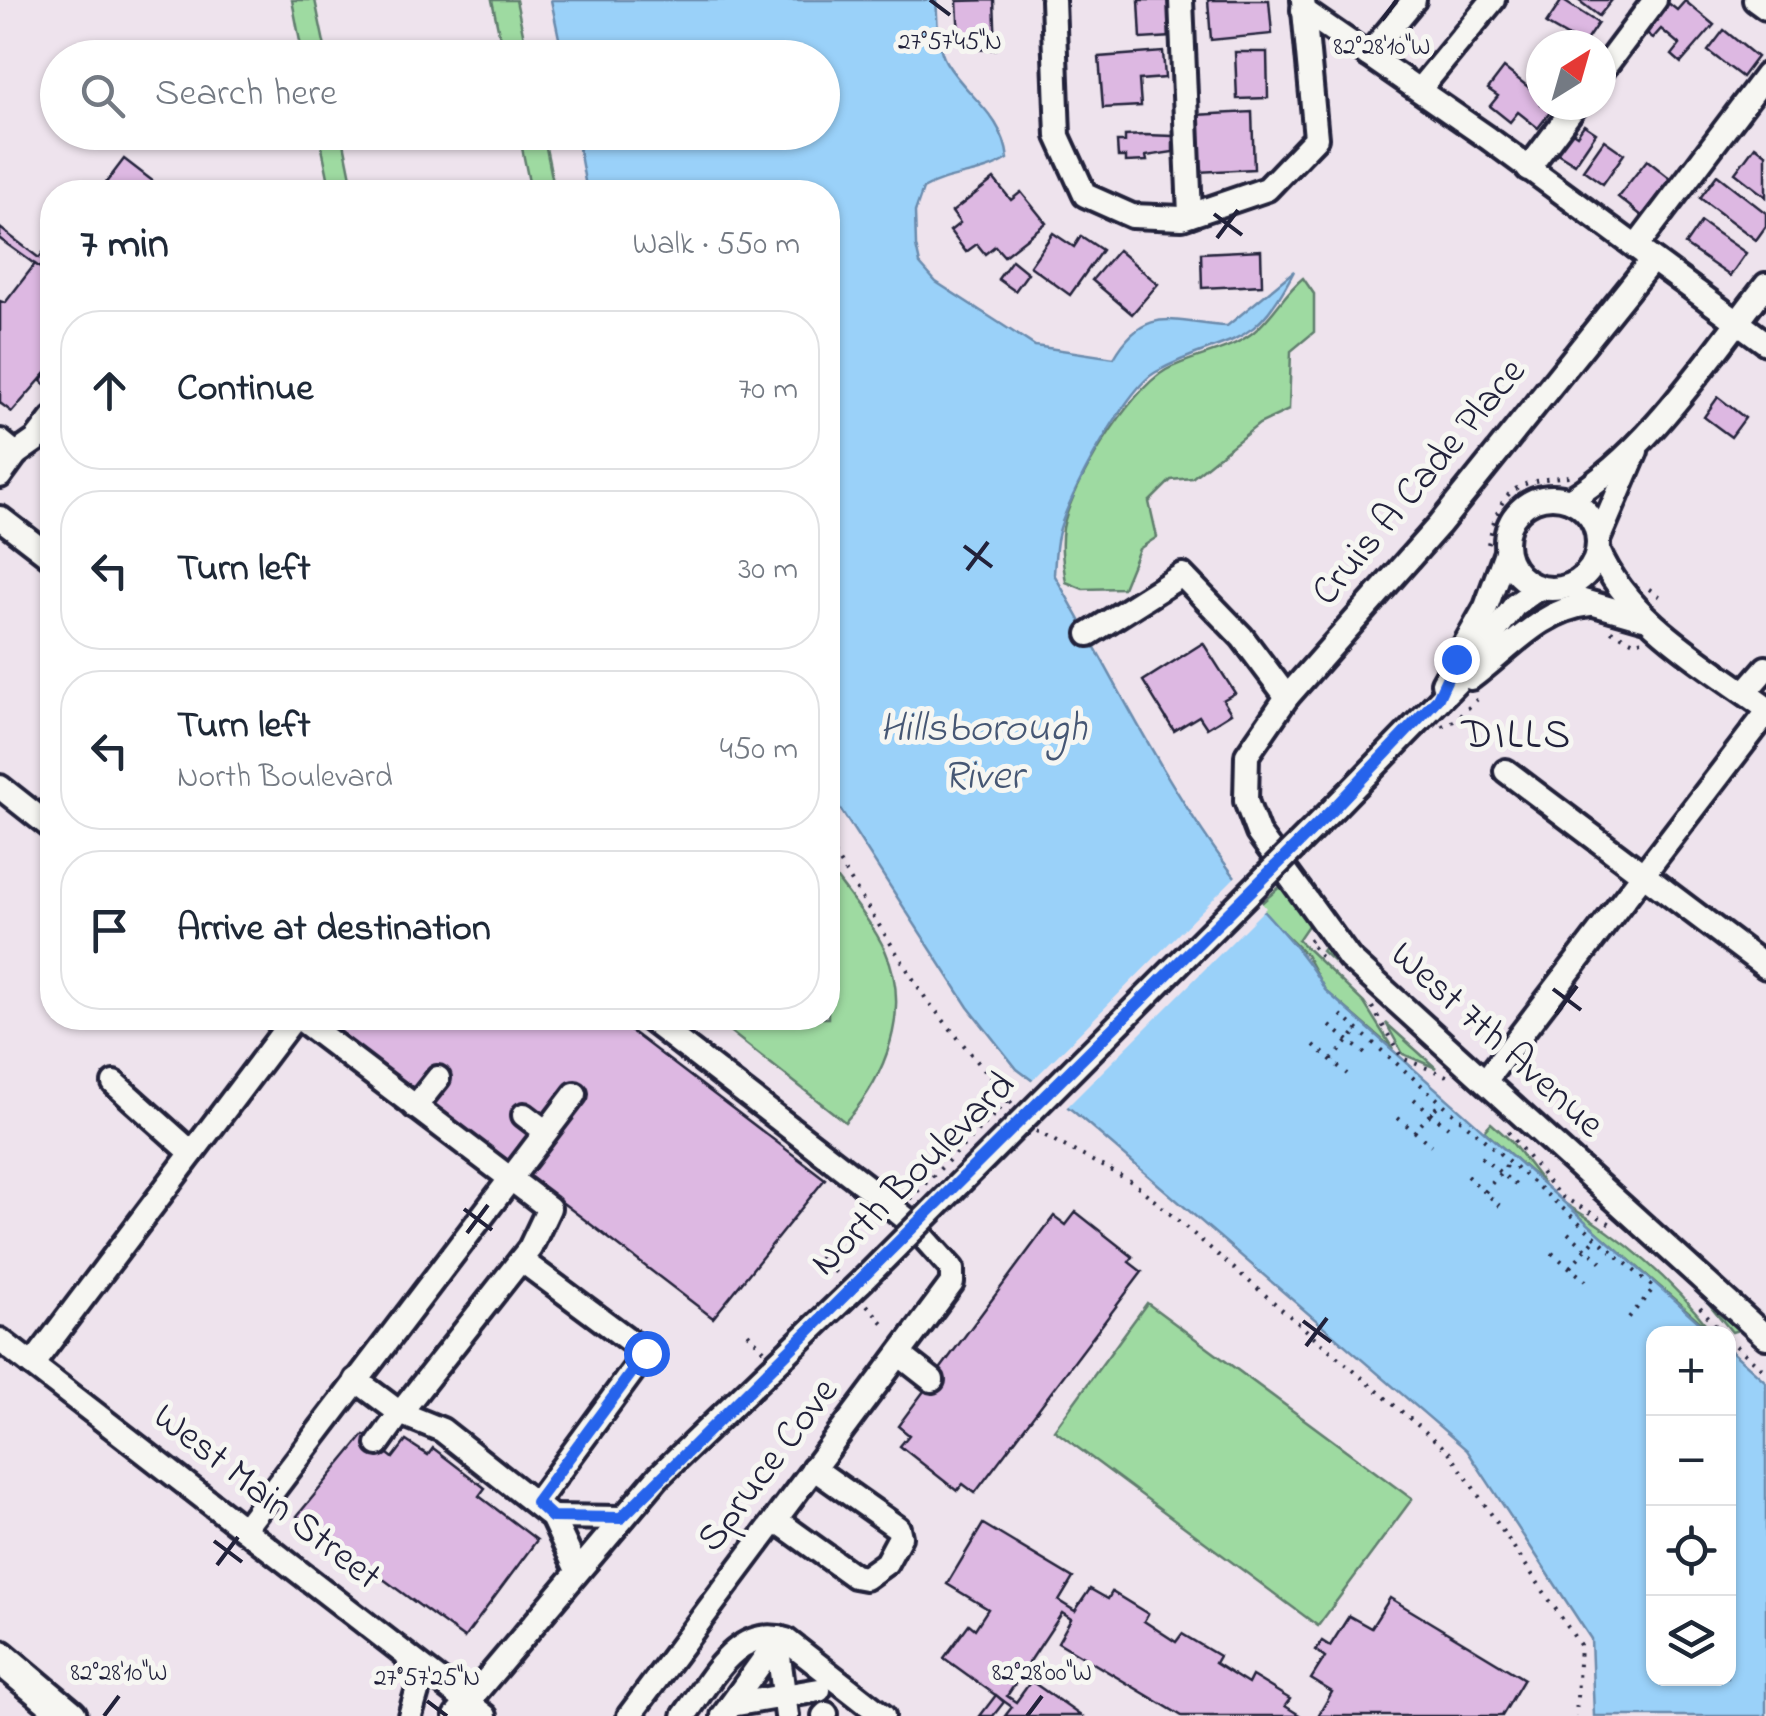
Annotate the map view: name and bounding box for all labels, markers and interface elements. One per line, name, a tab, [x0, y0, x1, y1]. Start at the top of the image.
text: 27°57'45"N	[898, 25, 1002, 61]
text: 82°28'10"W	[1334, 30, 1430, 66]
north arrow	[1526, 30, 1616, 120]
search box	[40, 40, 840, 150]
text: Search here	[155, 67, 337, 123]
icon: search	[75, 68, 130, 123]
text: 7 min	[80, 215, 169, 276]
text: Walk · 550 m	[632, 222, 800, 269]
street label: Cruis A Cade Place	[1298, 346, 1542, 620]
text: Continue	[177, 362, 313, 418]
icon: ahead	[82, 363, 137, 418]
text: 70 m	[738, 367, 798, 414]
text: Turn left	[177, 542, 310, 598]
icon: left	[82, 543, 137, 598]
text: 30 m	[738, 547, 798, 594]
route end	[1434, 637, 1480, 683]
text: Turn left	[177, 699, 310, 755]
water label: Hillsborough River	[879, 699, 1088, 808]
district label: DILLS	[1460, 706, 1573, 767]
icon: left	[82, 723, 137, 778]
text: 450 m	[720, 727, 798, 774]
text: North Boulevard	[177, 755, 393, 802]
text: Arrive at destination	[177, 902, 491, 958]
icon: arrive	[82, 903, 137, 958]
street label: West 7th Avenue	[1375, 928, 1617, 1154]
street label: North Boulevard	[798, 1059, 1030, 1291]
map controls	[1646, 1326, 1736, 1686]
button: +	[1646, 1326, 1736, 1416]
route start	[624, 1331, 670, 1377]
street label: Spruce Cove	[684, 1366, 854, 1566]
street label: West Main Street	[139, 1390, 393, 1606]
button: −	[1646, 1416, 1736, 1506]
button: locate	[1646, 1506, 1736, 1596]
button: layers	[1646, 1596, 1736, 1686]
text: 82°28'10"W	[71, 1656, 167, 1692]
text: 82°28'00"W	[992, 1656, 1092, 1692]
text: 27°57'25"N	[374, 1661, 480, 1697]

